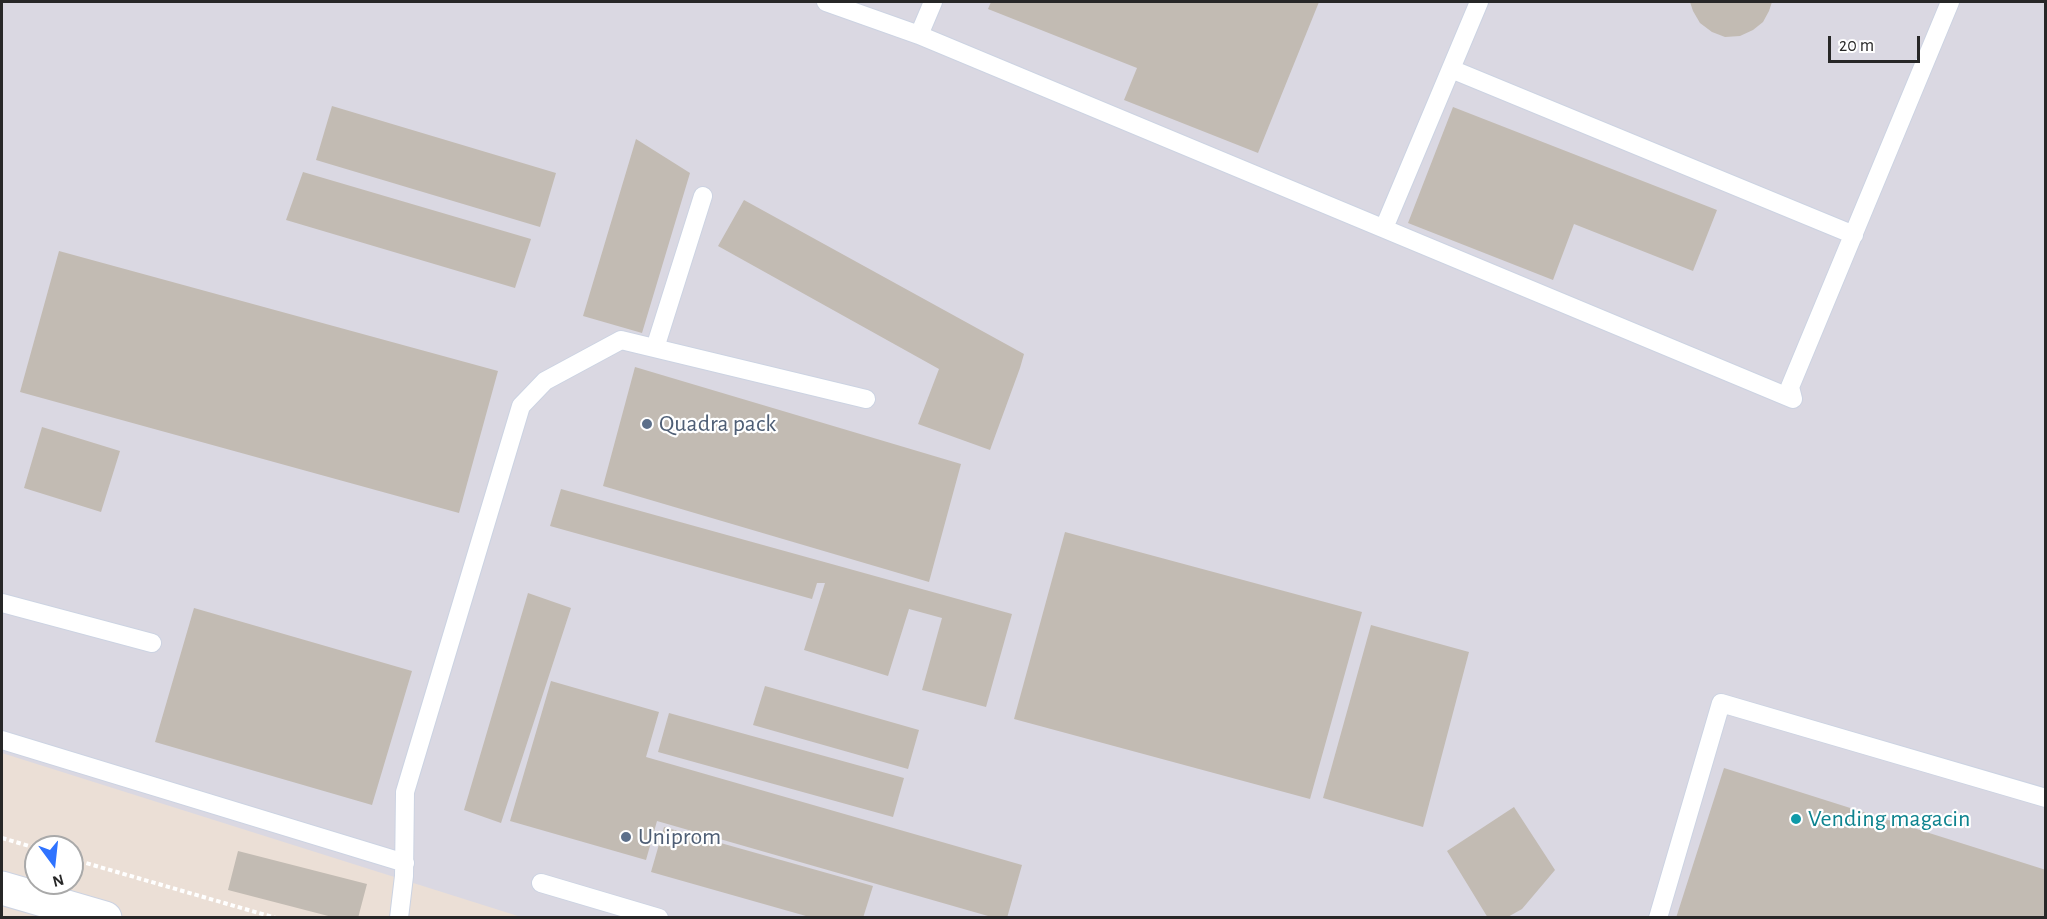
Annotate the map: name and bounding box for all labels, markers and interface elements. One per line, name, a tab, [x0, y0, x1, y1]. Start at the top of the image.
scale bar	[1831, 24, 1922, 62]
text: 20 m	[1839, 37, 1874, 55]
place label: Quadra pack	[659, 410, 776, 438]
marker: Quadra pack	[640, 417, 654, 431]
place label: Vending magacin	[1808, 805, 1970, 833]
marker: Vending magacin	[1789, 812, 1803, 826]
place label: Uniprom	[638, 823, 721, 851]
marker: Uniprom	[619, 830, 633, 844]
north arrow	[24, 835, 84, 895]
text: N	[51, 871, 66, 890]

